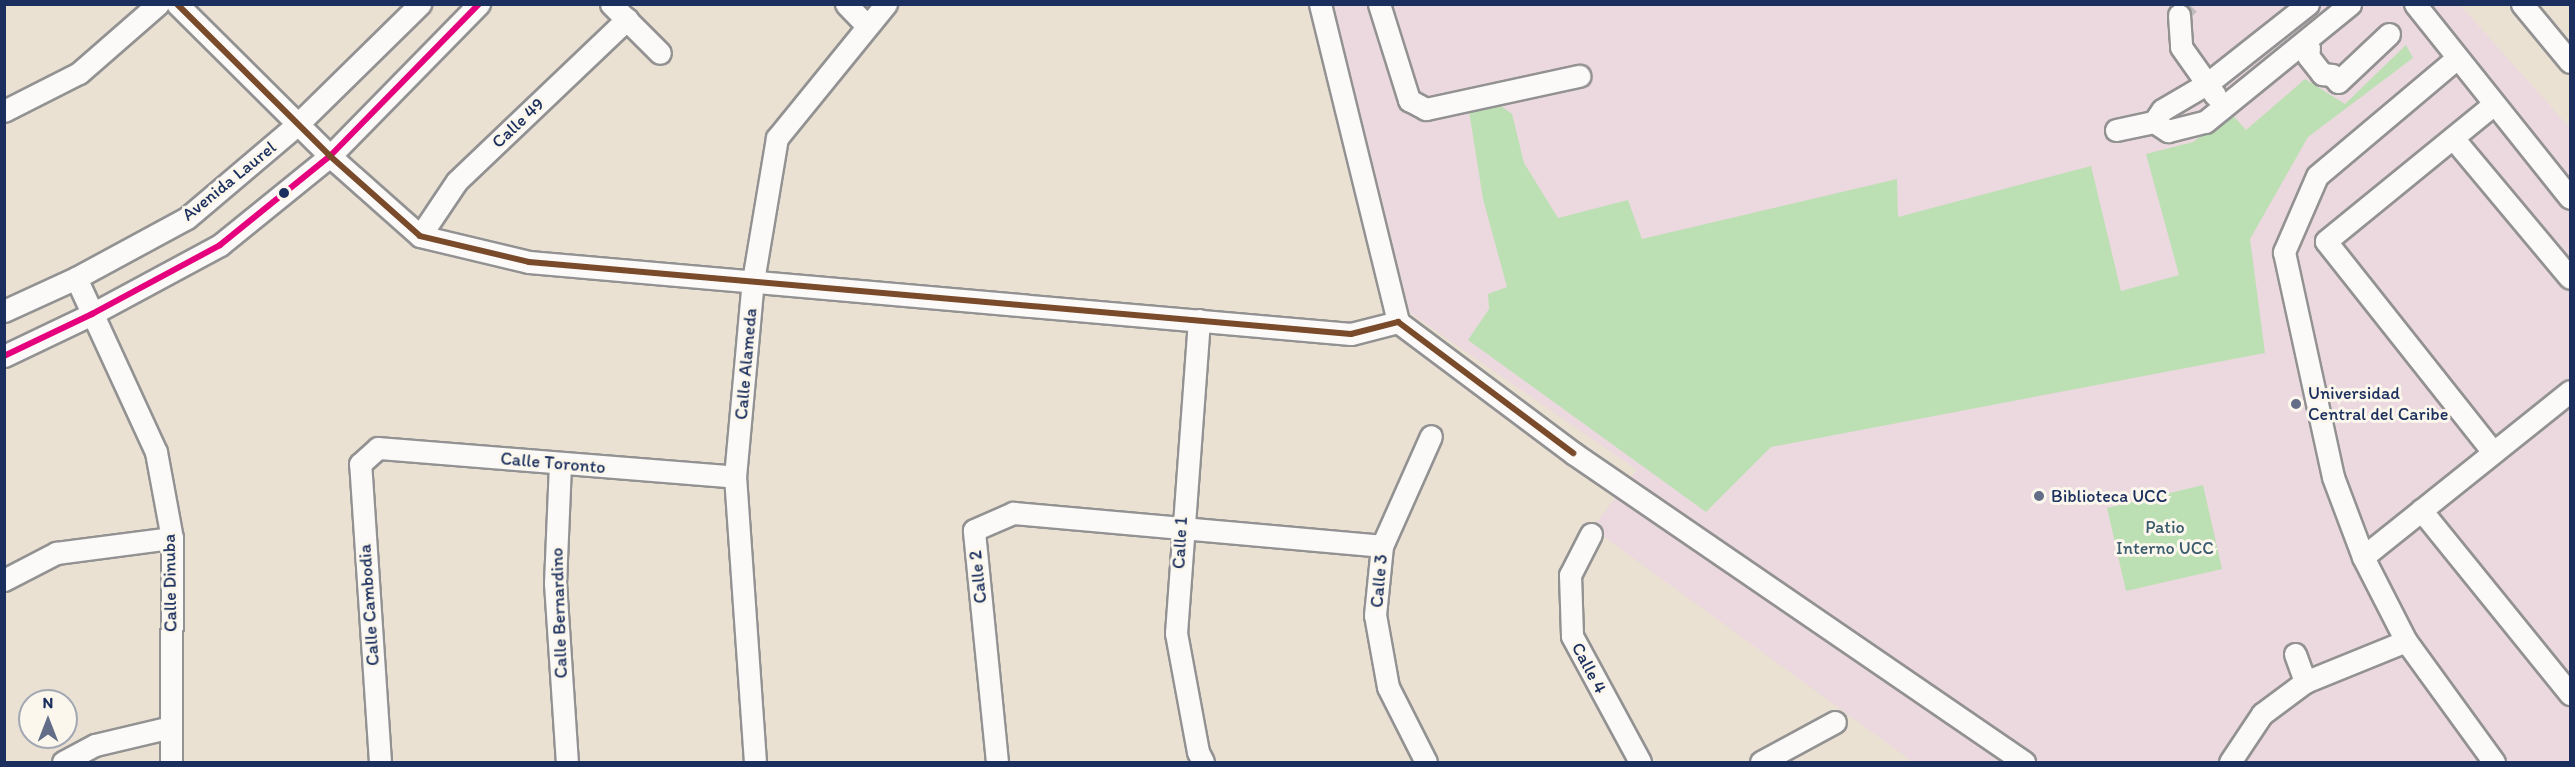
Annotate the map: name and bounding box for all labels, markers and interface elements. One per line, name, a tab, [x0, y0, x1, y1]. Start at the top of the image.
street label: Calle 49	[487, 93, 549, 153]
street label: Avenida Laurel	[178, 136, 280, 226]
unlabelled marker	[278, 187, 290, 199]
street label: Calle Alameda	[730, 307, 762, 421]
place label: Universidad Central del Caribe	[2308, 383, 2449, 426]
marker: Universidad Central del Caribe	[2289, 397, 2303, 411]
street label: Calle Toronto	[501, 448, 605, 478]
place label: Biblioteca UCC	[2051, 485, 2167, 507]
marker: Biblioteca UCC	[2032, 489, 2046, 503]
street label: Calle 1	[1168, 516, 1192, 570]
park label: Patio Interno UCC	[2116, 517, 2214, 560]
street label: Calle Dinuba	[158, 533, 182, 633]
street label: Calle Cambodia	[354, 543, 384, 667]
street label: Calle Bernardino	[546, 548, 572, 678]
street label: Calle 2	[964, 549, 992, 605]
street label: Calle 3	[1366, 553, 1392, 609]
street label: Calle 4	[1567, 639, 1611, 697]
north arrow	[18, 689, 78, 749]
text: N	[43, 693, 53, 712]

